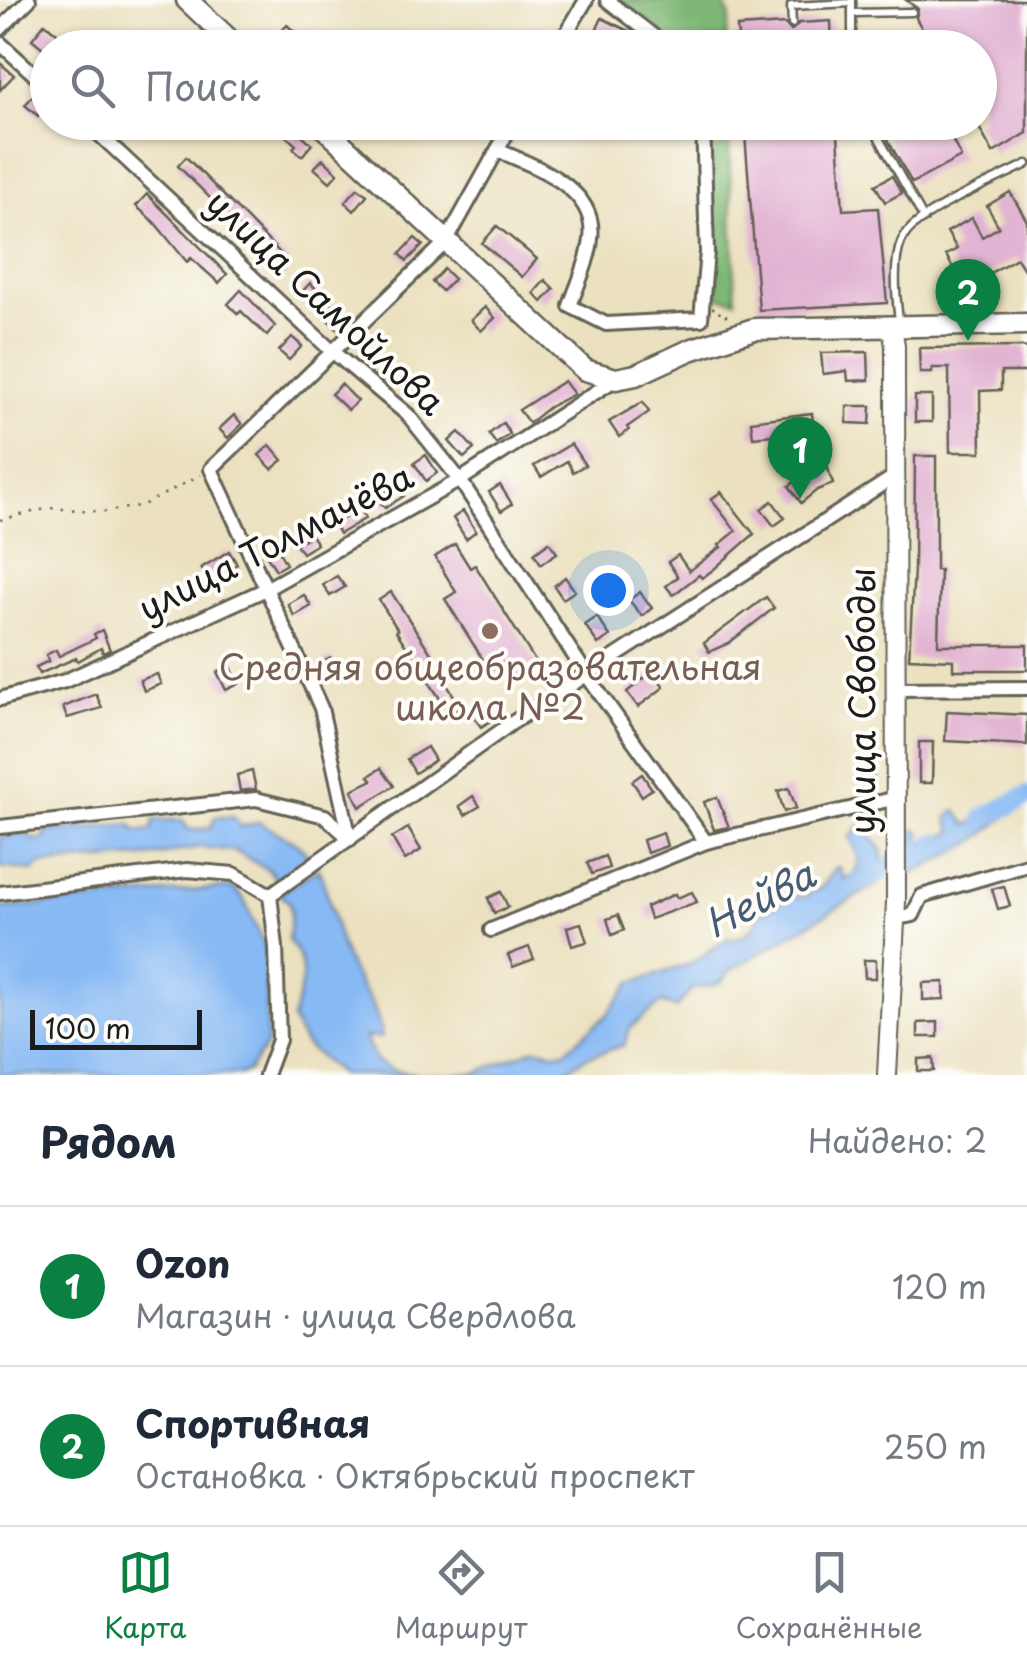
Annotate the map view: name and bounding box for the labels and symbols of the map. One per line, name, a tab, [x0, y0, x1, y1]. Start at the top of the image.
street label: улица Самойлова	[195, 176, 458, 426]
pin: 2	[936, 258, 1000, 341]
pin: 1	[768, 416, 832, 499]
street label: улица Толмачёва	[128, 448, 422, 633]
your location	[583, 565, 634, 616]
street label: улица Свободы	[834, 568, 887, 834]
marker: Средняя общеобразовательная школа №2	[479, 620, 501, 642]
place label: Средняя общеобразовательная школа №2	[218, 639, 762, 732]
water label: Нейва	[693, 844, 825, 951]
scale bar	[30, 1005, 202, 1050]

